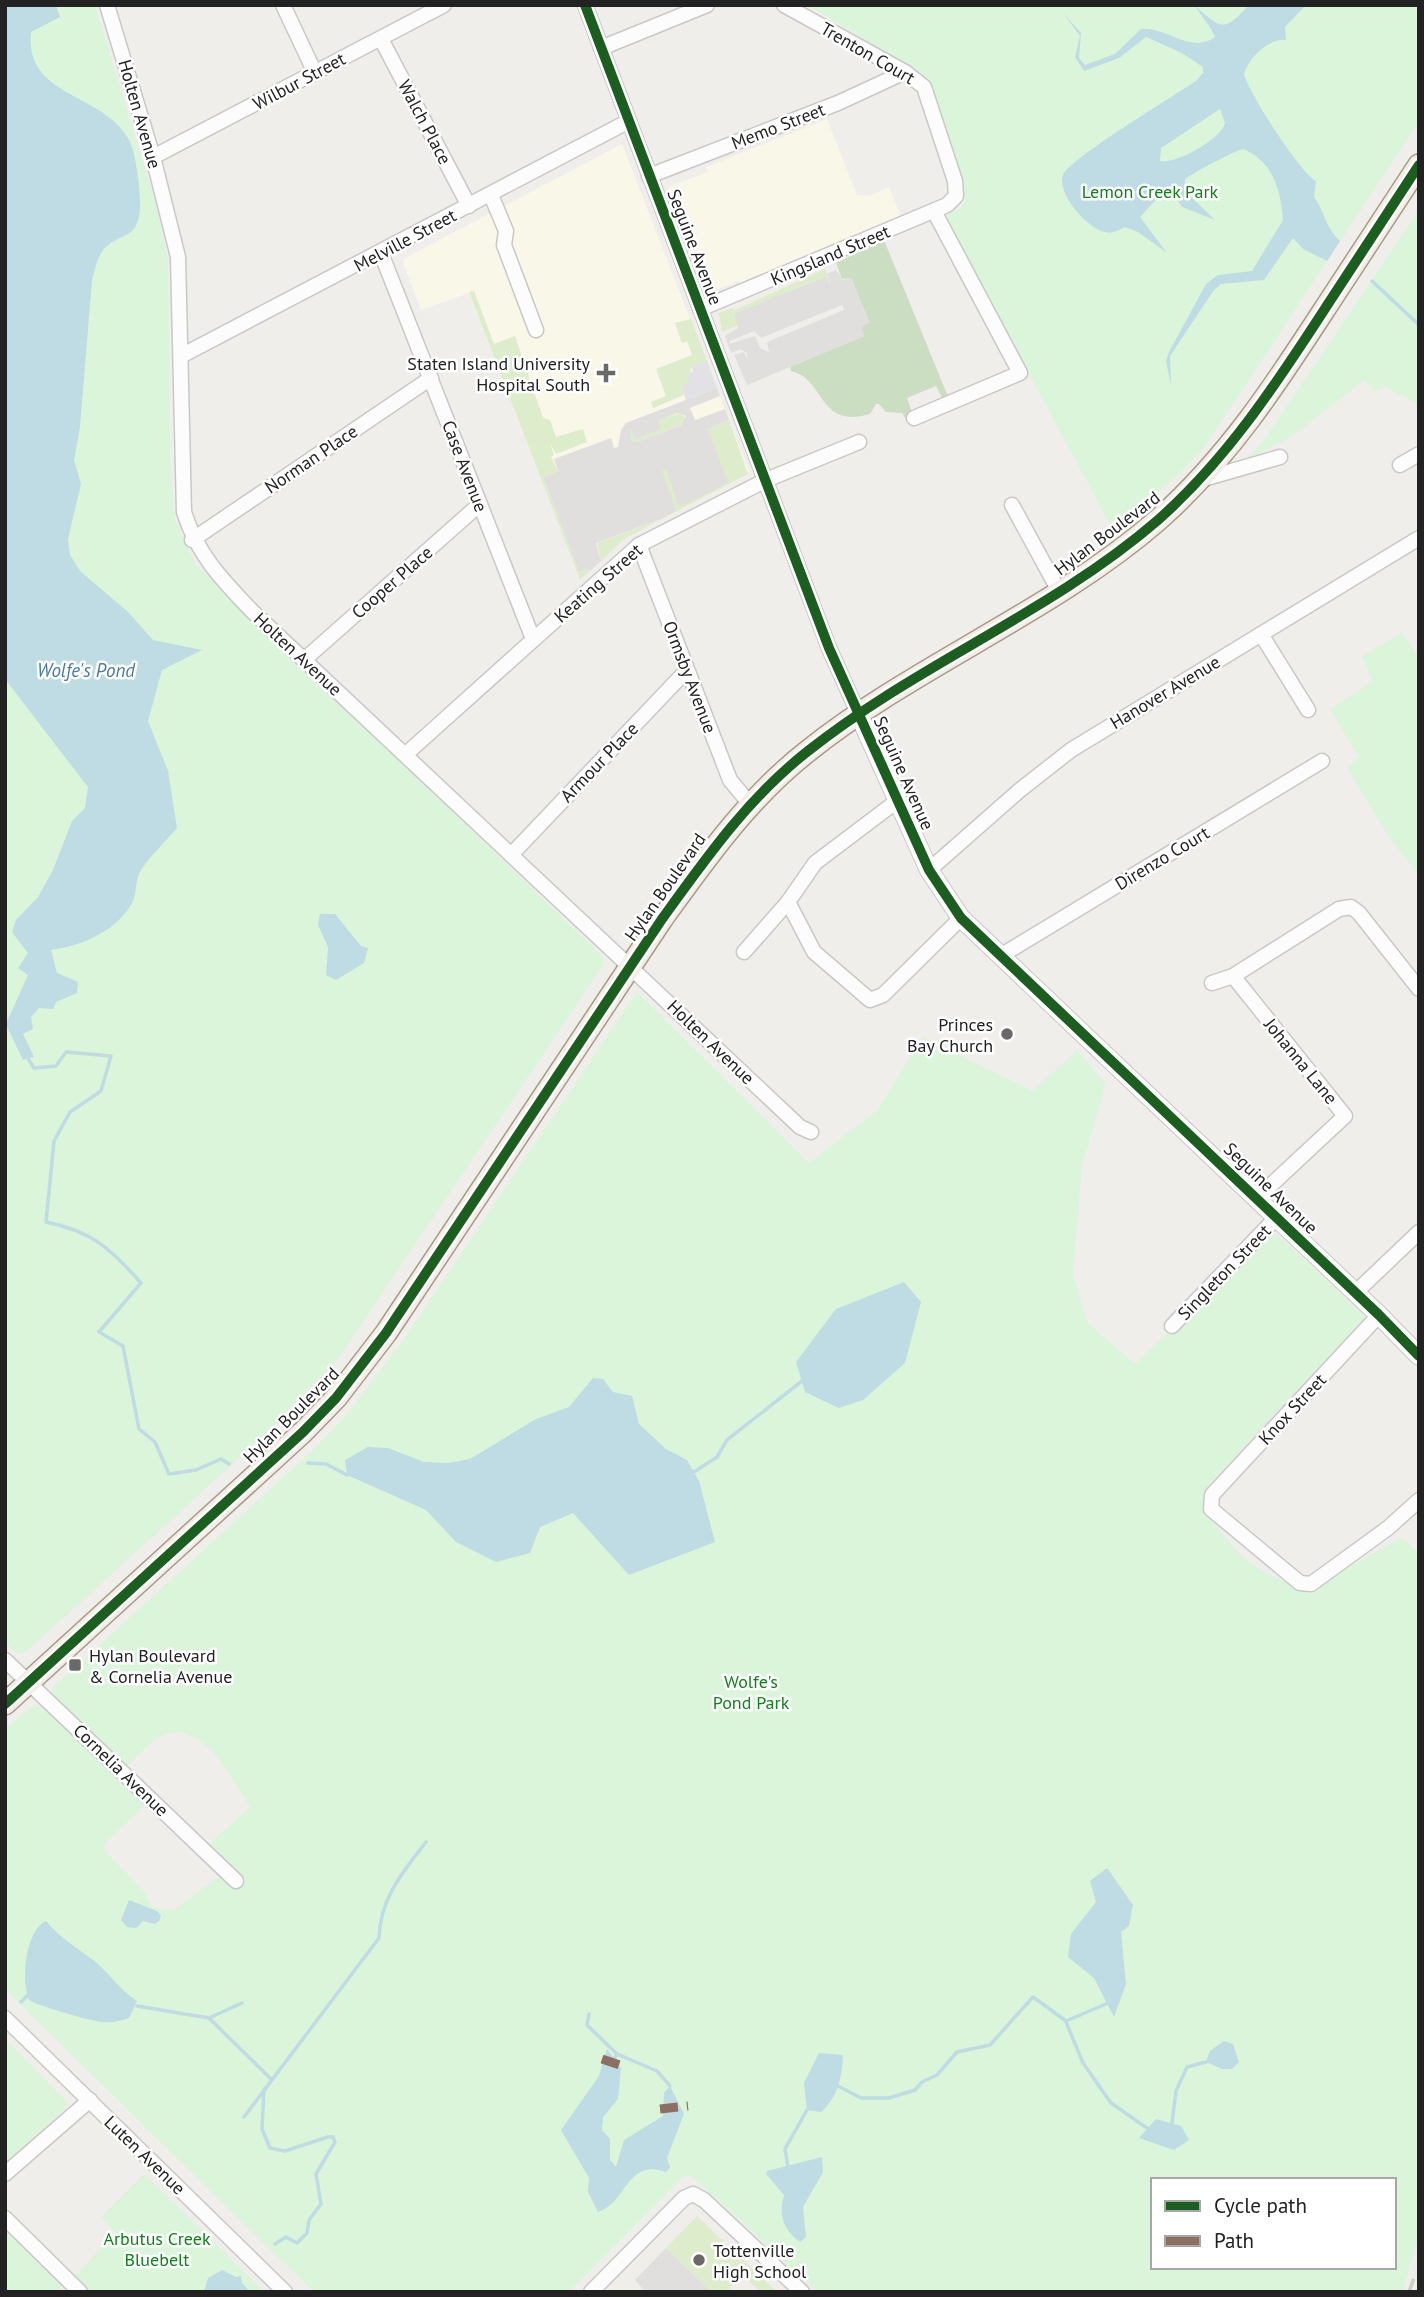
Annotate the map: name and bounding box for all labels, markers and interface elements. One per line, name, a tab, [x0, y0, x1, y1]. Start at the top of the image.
street label: Trenton Court	[817, 17, 919, 89]
street label: Wilbur Street	[249, 47, 349, 115]
street label: Holten Avenue	[113, 57, 167, 171]
street label: Walch Place	[393, 76, 457, 168]
street label: Memo Street	[728, 98, 828, 154]
park label: Lemon Creek Park	[1082, 180, 1219, 203]
street label: Seguine Avenue	[662, 186, 728, 308]
street label: Melville Street	[350, 203, 460, 277]
street label: Kingsland Street	[767, 220, 893, 290]
place label: Staten Island University Hospital South	[407, 352, 591, 396]
marker: Staten Island University Hospital South	[596, 363, 616, 383]
street label: Case Avenue	[437, 417, 493, 515]
street label: Norman Place	[260, 420, 362, 498]
street label: Hylan Boulevard	[1050, 486, 1164, 580]
street label: Keating Street	[549, 538, 647, 628]
street label: Cooper Place	[347, 541, 437, 623]
street label: Holten Avenue	[249, 607, 347, 701]
street label: Ormsby Avenue	[658, 618, 722, 736]
street label: Hanover Avenue	[1106, 650, 1224, 734]
water label: Wolfe's Pond	[37, 658, 136, 682]
street label: Seguine Avenue	[869, 713, 939, 833]
street label: Armour Place	[555, 717, 643, 807]
street label: Direnzo Court	[1111, 821, 1213, 895]
street label: Hylan Boulevard	[619, 829, 711, 945]
street label: Holten Avenue	[663, 995, 759, 1089]
place label: Princes Bay Church	[907, 1013, 993, 1057]
street label: Johanna Lane	[1259, 1013, 1343, 1109]
marker: Princes Bay Church	[999, 1026, 1015, 1042]
street label: Seguine Avenue	[1219, 1137, 1323, 1239]
street label: Singleton Street	[1172, 1219, 1276, 1325]
street label: Hylan Boulevard	[238, 1362, 344, 1468]
street label: Knox Street	[1253, 1369, 1331, 1449]
place label: Hylan Boulevard & Cornelia Avenue	[89, 1644, 232, 1688]
marker: Hylan Boulevard & Cornelia Avenue	[67, 1657, 83, 1673]
park label: Wolfe's Pond Park	[713, 1670, 790, 1714]
street label: Cornelia Avenue	[68, 1719, 174, 1821]
street label: Luten Avenue	[100, 2111, 190, 2199]
legend	[1151, 2178, 1396, 2269]
text: Cycle path	[1214, 2192, 1307, 2219]
park label: Arbutus Creek Bluebelt	[103, 2227, 211, 2271]
text: Path	[1214, 2227, 1254, 2254]
place label: Tottenville High School	[713, 2239, 807, 2283]
marker: Tottenville High School	[691, 2252, 707, 2268]

